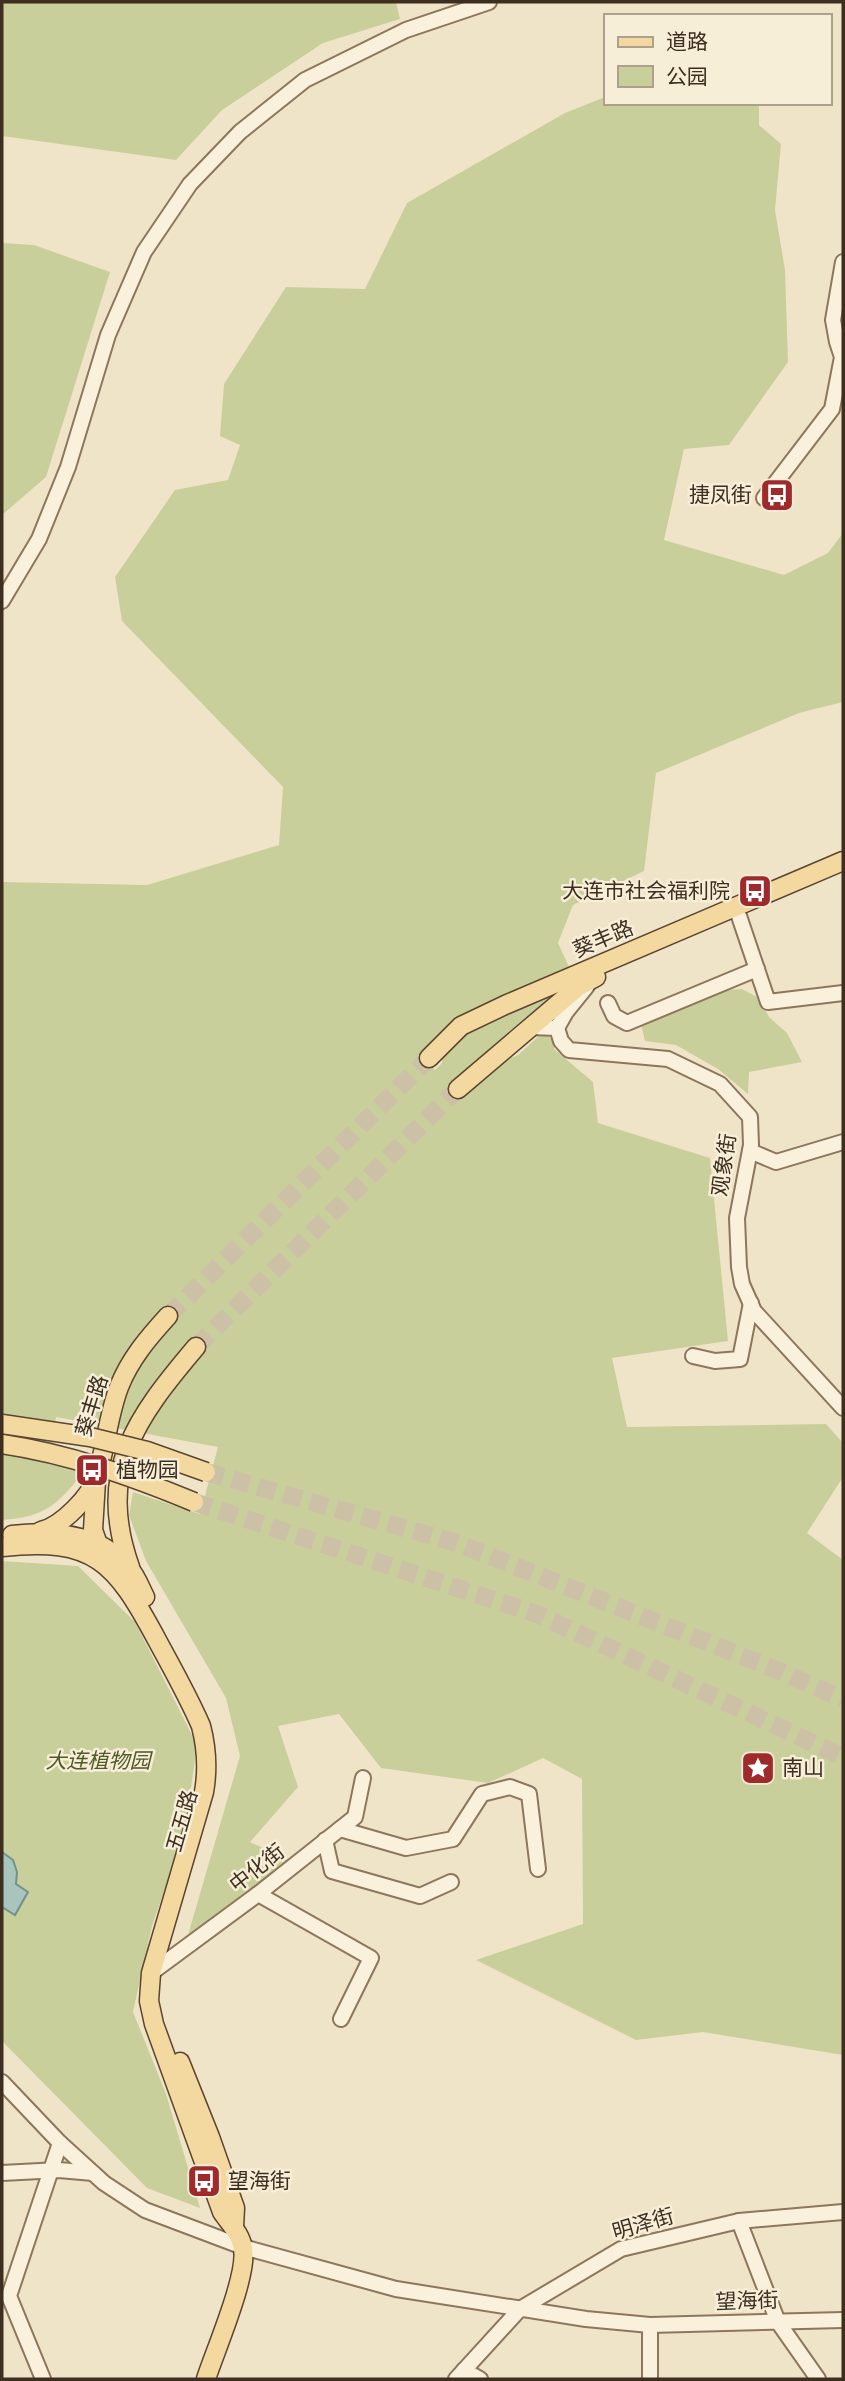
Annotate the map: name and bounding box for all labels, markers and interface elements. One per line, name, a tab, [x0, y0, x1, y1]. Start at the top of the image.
legend	[604, 14, 831, 105]
text: 道路	[666, 30, 708, 54]
text: 公园	[666, 65, 708, 89]
bus stop icon: 捷凤街	[758, 476, 796, 514]
place label: 捷凤街	[689, 483, 752, 507]
bus stop icon: 大连市社会福利院	[736, 872, 774, 910]
place label: 大连市社会福利院	[562, 879, 730, 903]
street label: 葵丰路	[569, 916, 637, 962]
street label: 观象街	[708, 1132, 740, 1198]
street label: 葵丰路	[71, 1372, 113, 1440]
bus stop icon: 植物园	[73, 1451, 111, 1489]
place label: 植物园	[116, 1458, 179, 1482]
park label: 大连植物园	[46, 1749, 153, 1773]
place icon: 南山	[739, 1749, 777, 1787]
place label: 南山	[782, 1756, 824, 1780]
street label: 五五路	[162, 1787, 202, 1855]
street label: 中化街	[225, 1839, 289, 1897]
bus stop icon: 望海街	[185, 2162, 223, 2200]
place label: 望海街	[228, 2169, 291, 2193]
street label: 明泽街	[609, 2204, 677, 2244]
street label: 望海街	[715, 2288, 779, 2314]

